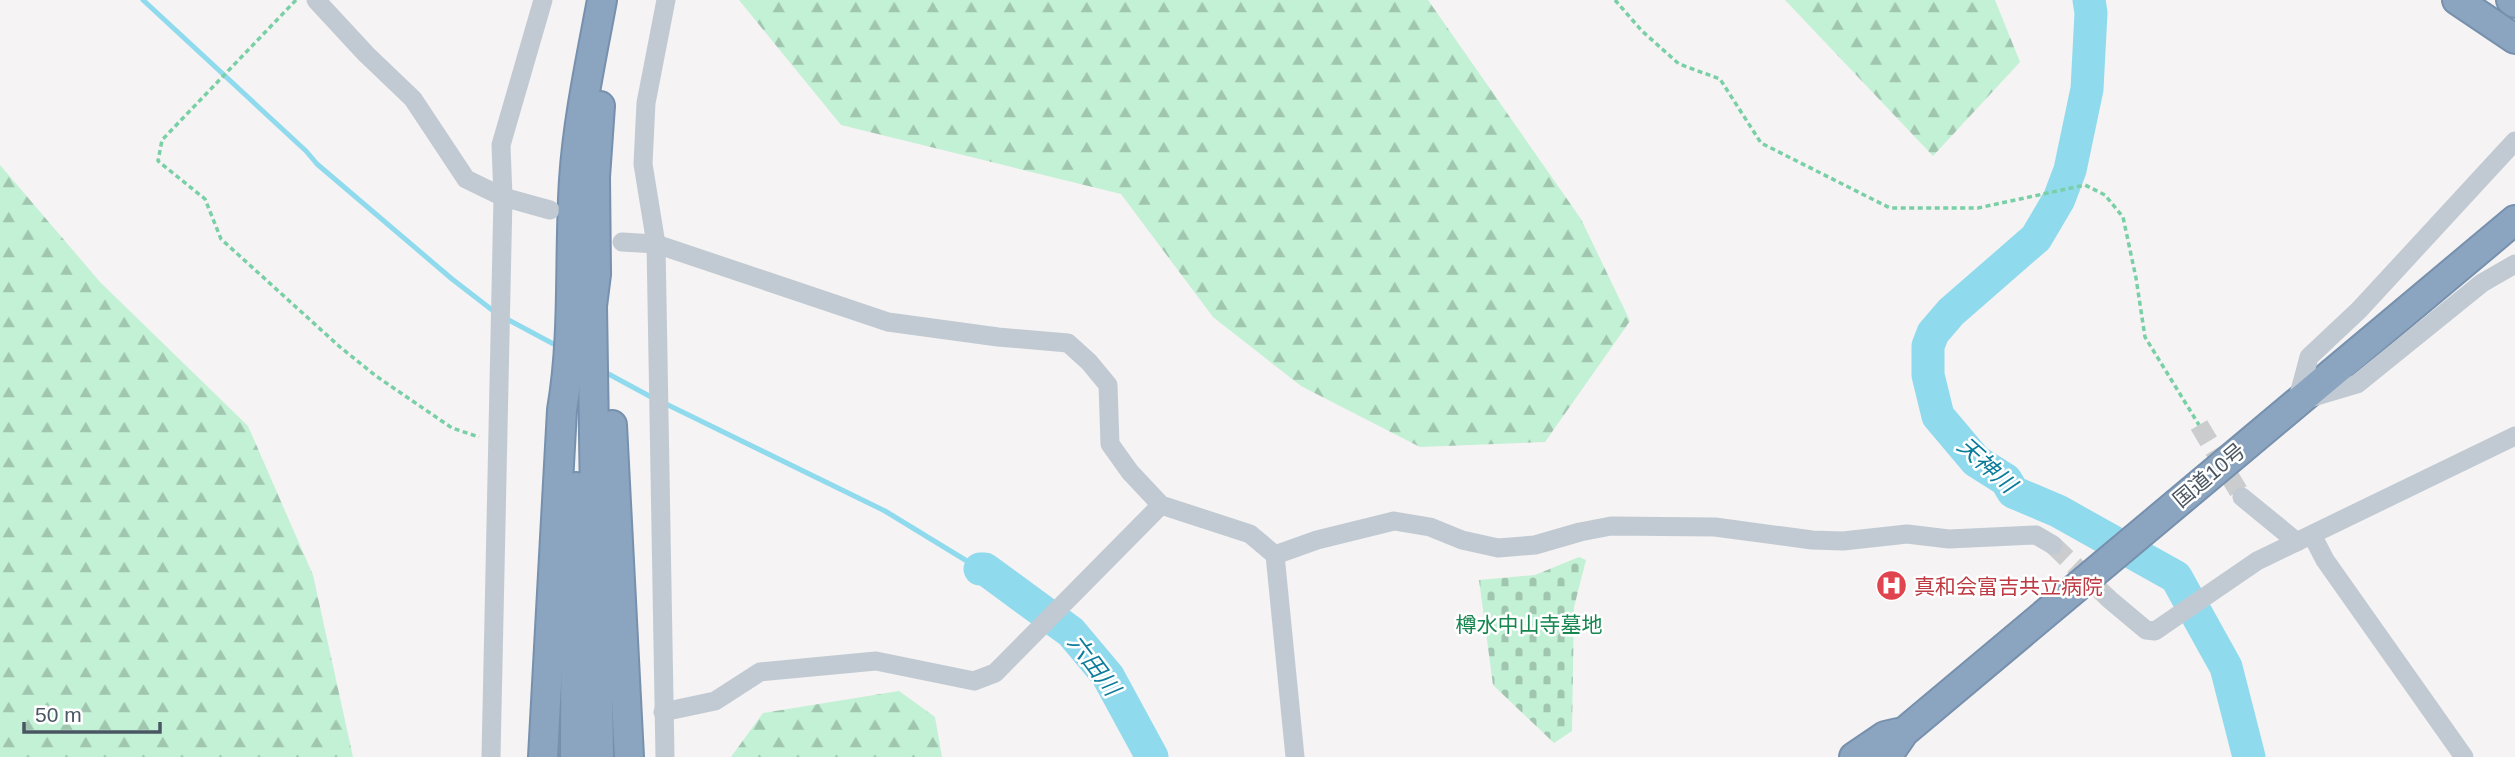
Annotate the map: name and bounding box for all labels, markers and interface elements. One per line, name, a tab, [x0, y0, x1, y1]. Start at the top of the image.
water label: 天神川	[1953, 432, 2024, 500]
street label: 国道10号	[2169, 438, 2249, 512]
hospital icon: 真和会富吉共立病院	[1874, 569, 1908, 603]
place label: 真和会富吉共立病院	[1914, 575, 2103, 598]
park label: 樽水中山寺墓地	[1456, 613, 1603, 636]
water label: 六田川	[1063, 630, 1127, 703]
scale bar	[24, 690, 161, 734]
text: 50 m	[35, 703, 82, 726]

